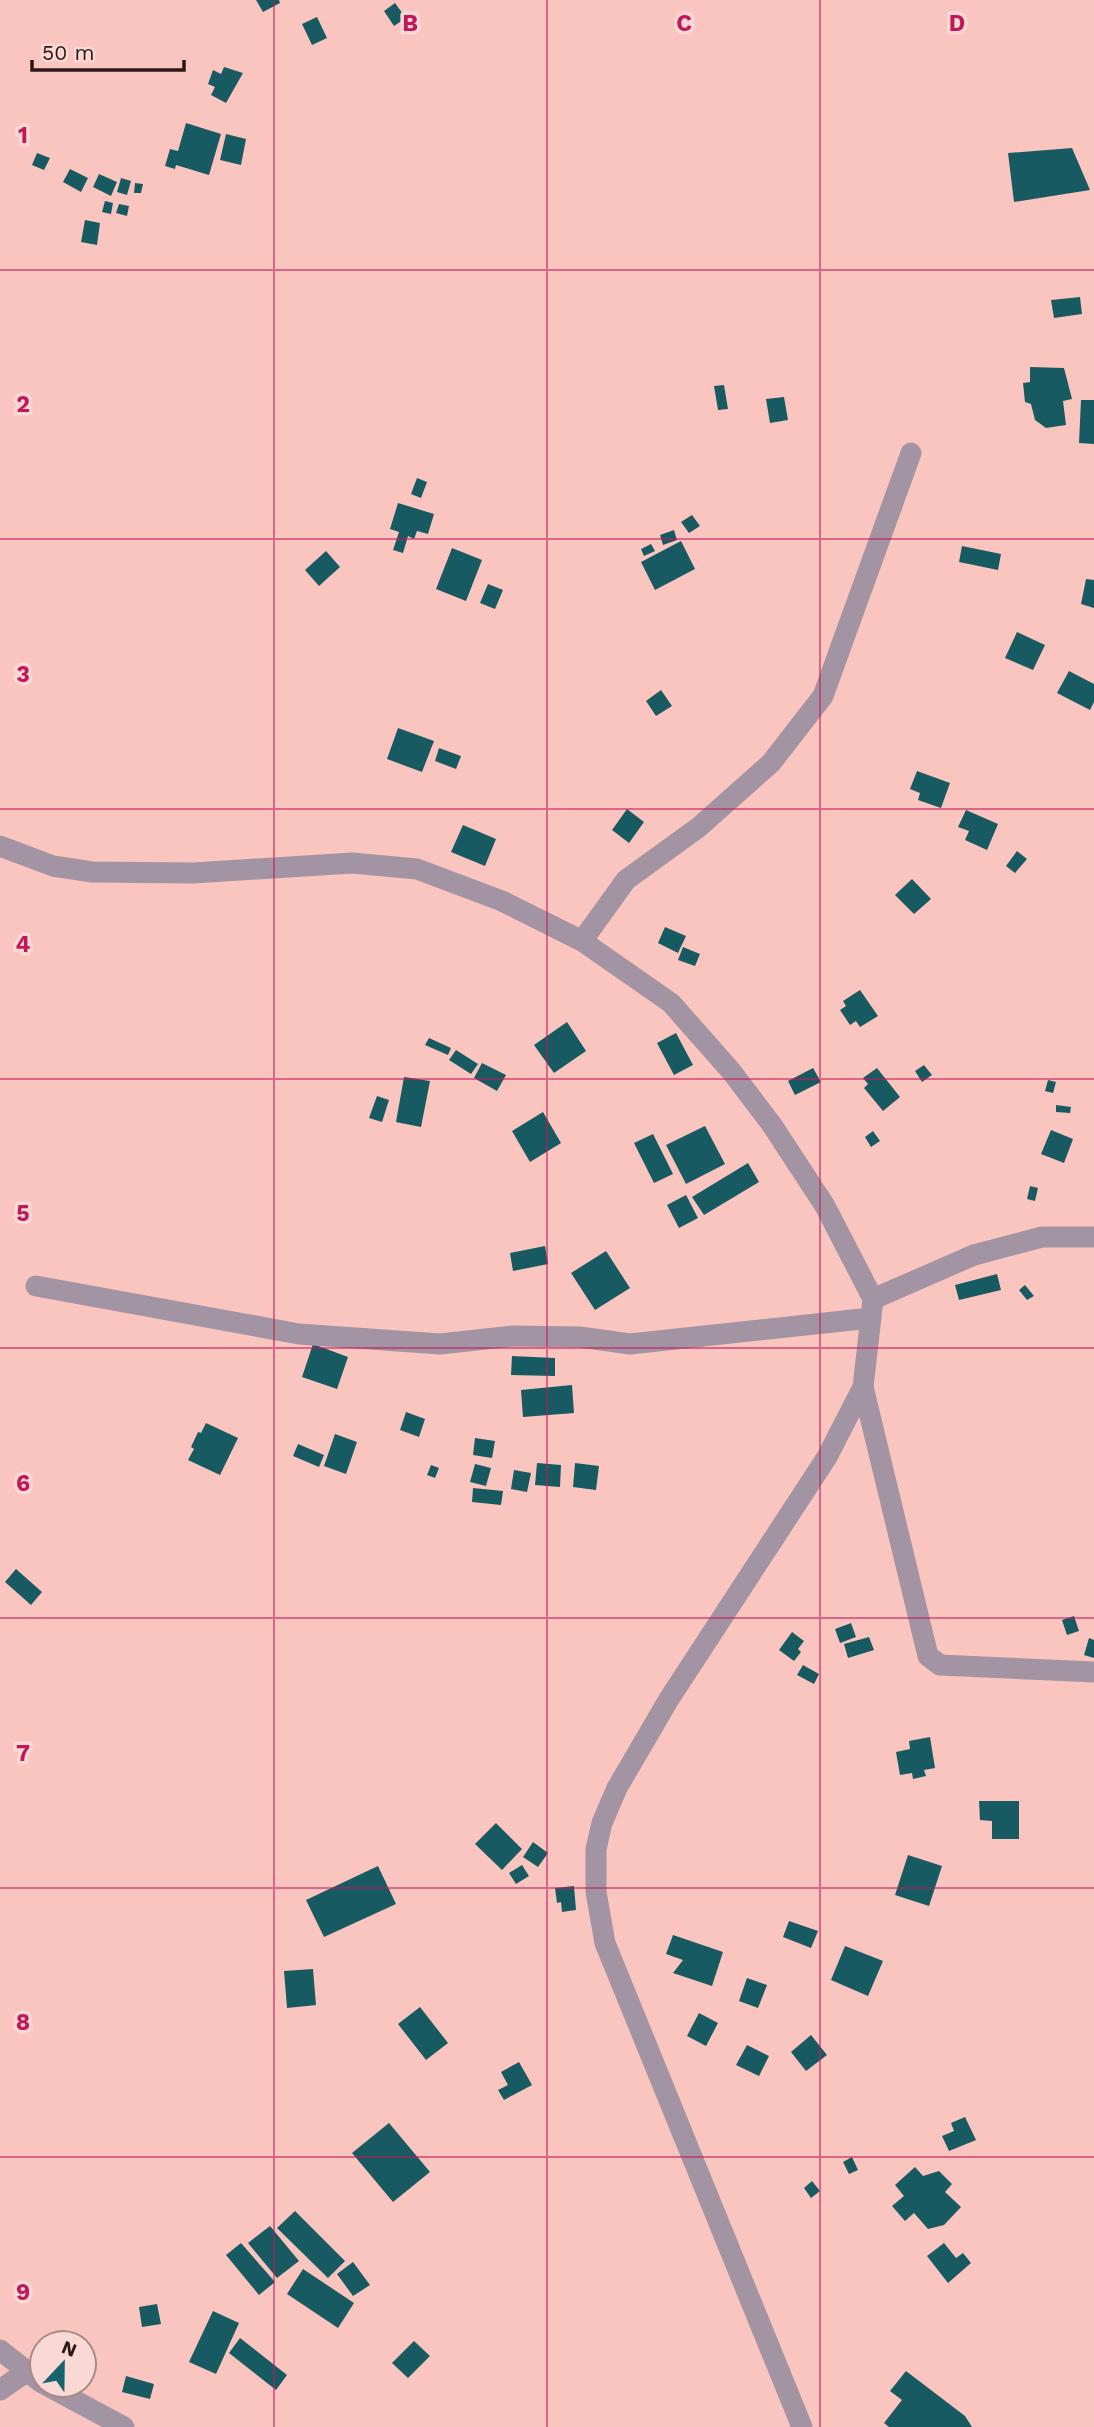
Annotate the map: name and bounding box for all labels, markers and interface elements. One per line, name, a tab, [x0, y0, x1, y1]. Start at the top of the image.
text: B	[402, 10, 418, 37]
text: C	[676, 10, 692, 37]
text: D	[949, 10, 965, 37]
scale bar	[32, 28, 184, 72]
text: 50 m	[42, 40, 94, 65]
text: 1	[18, 122, 28, 149]
text: 2	[16, 391, 30, 418]
text: 3	[16, 661, 30, 688]
text: 4	[16, 931, 31, 958]
text: 5	[16, 1200, 30, 1227]
text: 6	[16, 1470, 30, 1497]
text: 7	[16, 1740, 30, 1767]
text: 8	[16, 2009, 30, 2036]
text: 9	[16, 2279, 30, 2306]
north arrow	[28, 2329, 98, 2399]
text: N	[58, 2335, 80, 2362]

